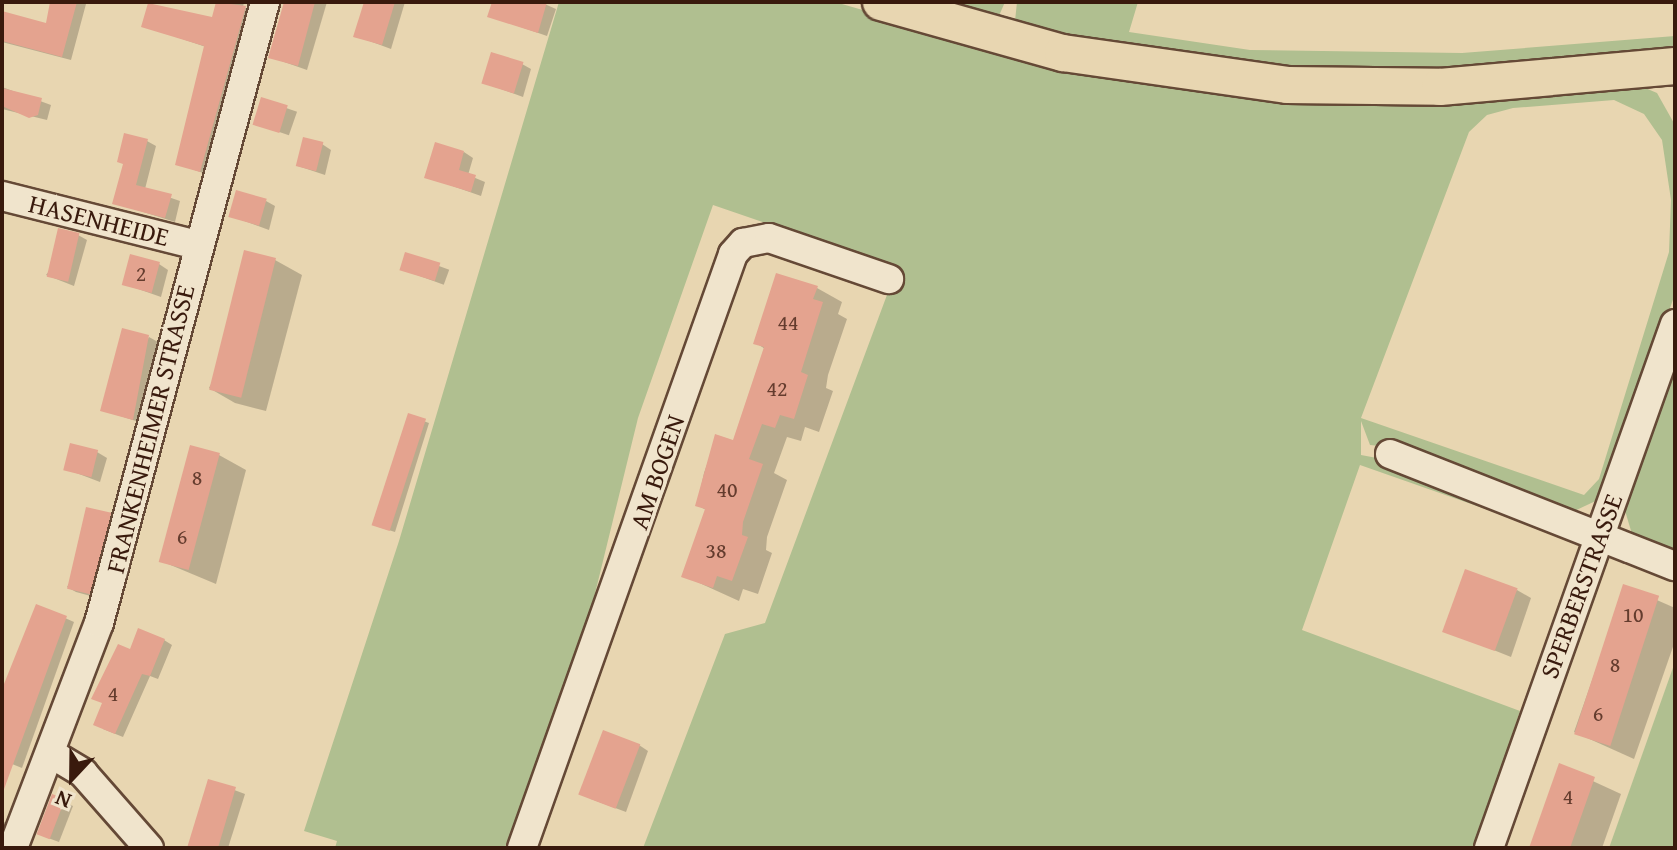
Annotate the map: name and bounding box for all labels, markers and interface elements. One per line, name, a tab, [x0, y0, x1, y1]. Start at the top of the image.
street label: HASENHEIDE	[26, 188, 172, 252]
house number: 2	[136, 261, 146, 287]
street label: FRANKENHEIMER STRASSE	[99, 282, 201, 576]
house number: 44	[777, 310, 799, 336]
house number: 42	[766, 376, 788, 402]
street label: AM BOGEN	[623, 411, 691, 533]
house number: 8	[192, 465, 202, 491]
house number: 40	[716, 477, 738, 503]
street label: SPERBERSTRASSE	[1533, 489, 1629, 683]
house number: 6	[177, 524, 187, 550]
house number: 38	[705, 538, 727, 564]
house number: 10	[1622, 602, 1644, 628]
house number: 8	[1610, 652, 1620, 678]
house number: 4	[108, 681, 118, 707]
house number: 6	[1593, 701, 1603, 727]
north arrow	[32, 738, 112, 818]
text: N	[50, 783, 76, 818]
house number: 4	[1563, 784, 1573, 810]

